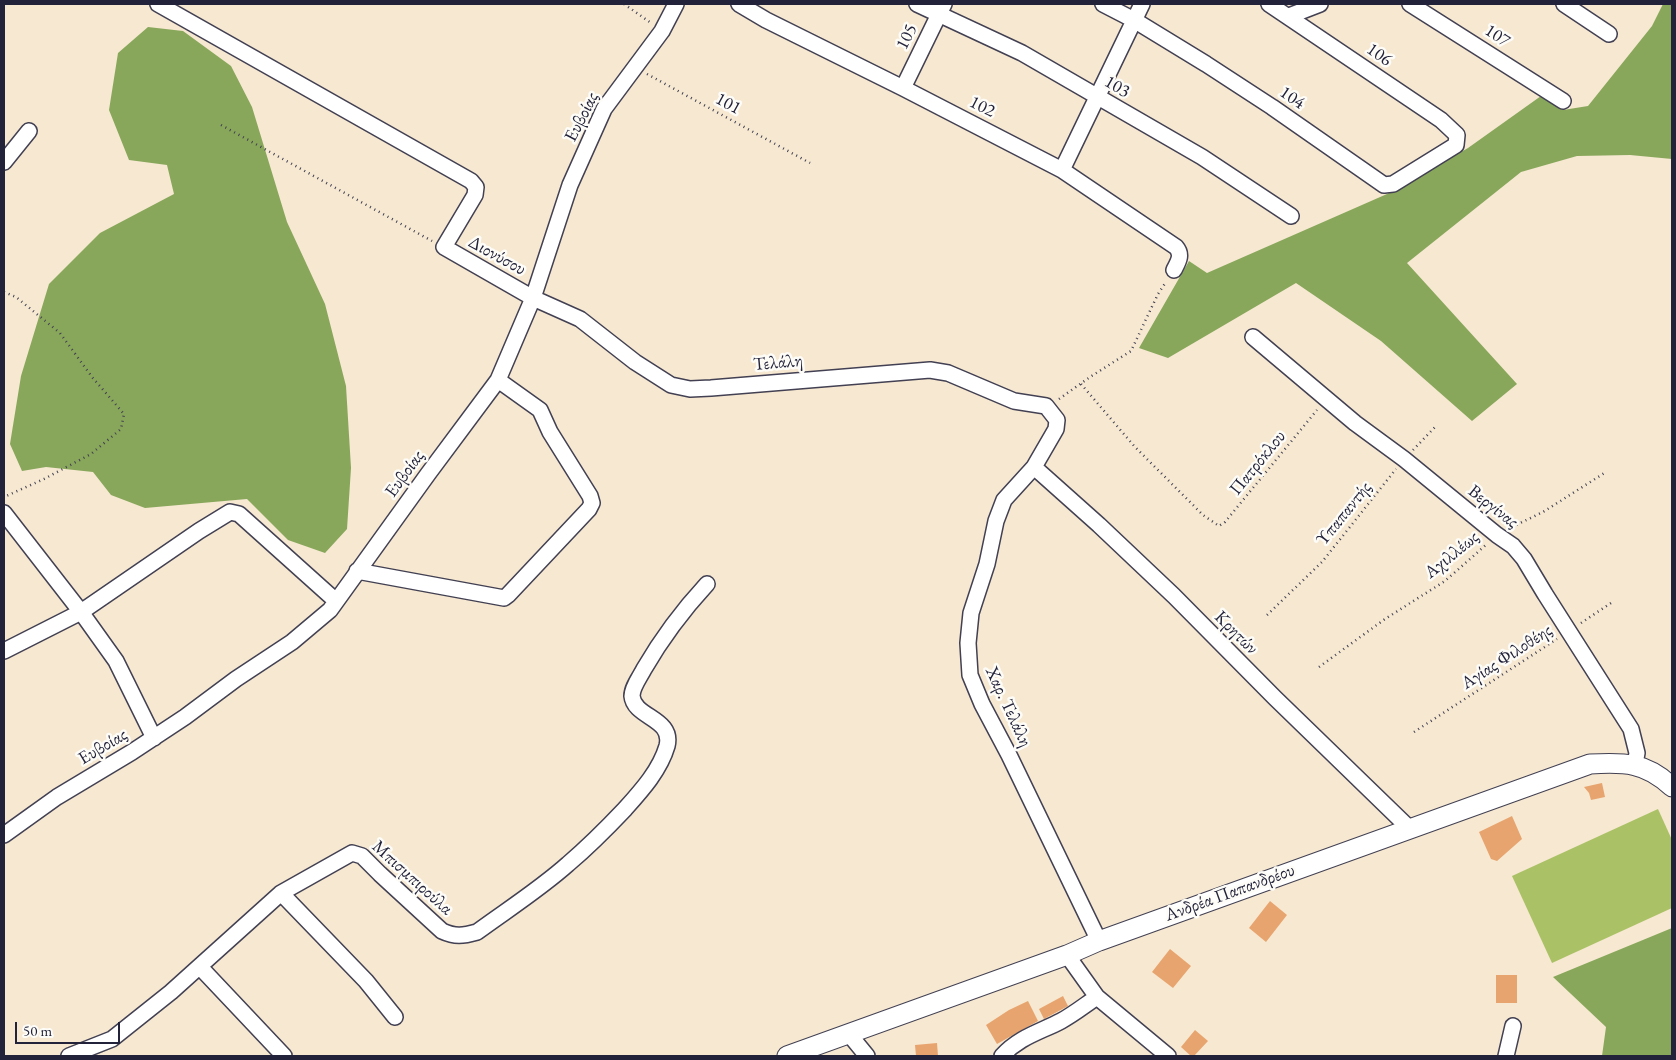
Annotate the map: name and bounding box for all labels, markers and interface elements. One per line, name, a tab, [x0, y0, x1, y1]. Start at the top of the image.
street label: 107	[1480, 20, 1514, 52]
street label: 105	[892, 21, 922, 53]
street label: 106	[1362, 39, 1396, 71]
street label: 103	[1100, 71, 1134, 103]
street label: 104	[1275, 82, 1309, 114]
street label: Ευβοίας	[560, 88, 604, 146]
street label: 101	[711, 88, 745, 120]
street label: 102	[966, 91, 998, 123]
street label: Διονύσου	[464, 231, 530, 281]
street label: Τελάλη	[752, 350, 804, 376]
street label: Πατρόκλου	[1225, 426, 1291, 500]
street label: Ευβοίας	[381, 446, 429, 502]
street label: Υπαπαντής	[1312, 477, 1376, 551]
street label: Βεργίνας	[1464, 481, 1522, 533]
street label: Αχιλλέως	[1420, 527, 1484, 583]
street label: Κρητών	[1210, 607, 1262, 659]
street label: Αγίας Φιλοθέης	[1458, 620, 1556, 694]
street label: Χαρ. Τελάλη	[980, 663, 1036, 751]
street label: Ευβοίας	[75, 724, 131, 770]
street label: Μπισμπιρούλα	[367, 836, 457, 920]
street label: Ανδρέα Παπανδρέου	[1162, 859, 1298, 927]
scale bar	[18, 1012, 122, 1044]
text: 50 m	[23, 1021, 52, 1040]

